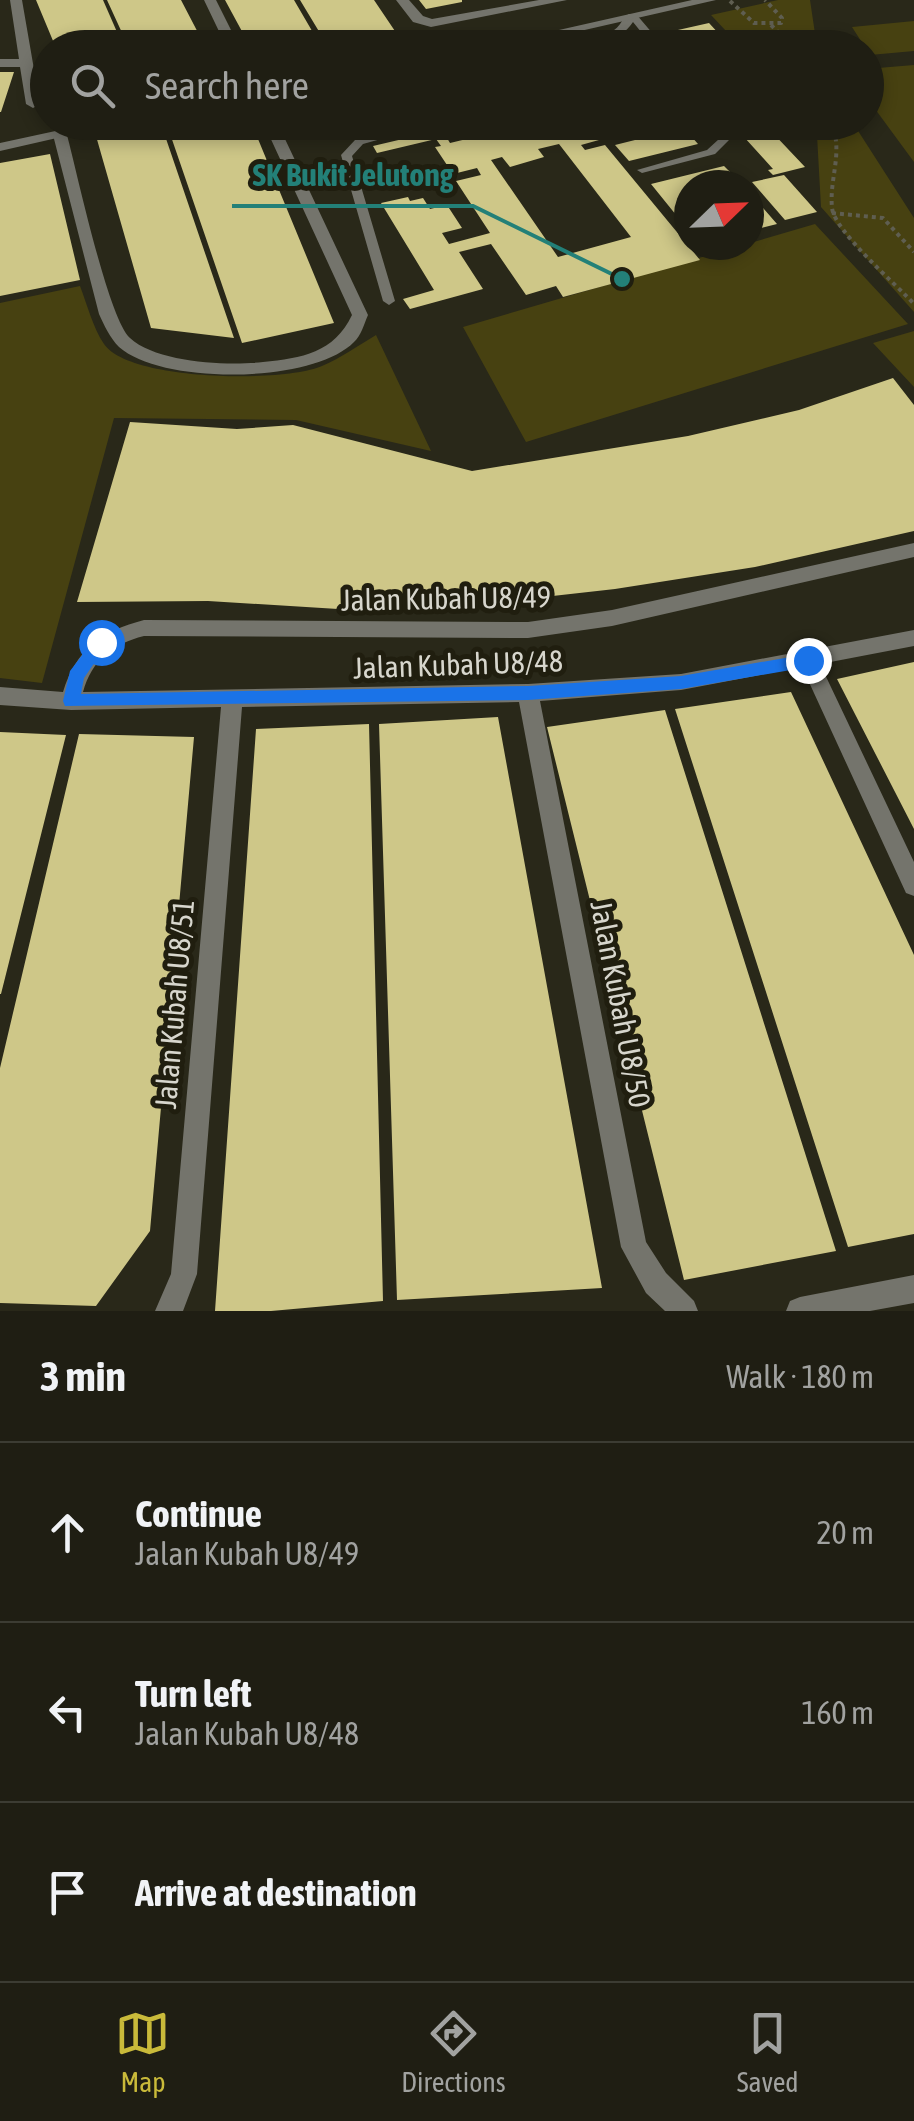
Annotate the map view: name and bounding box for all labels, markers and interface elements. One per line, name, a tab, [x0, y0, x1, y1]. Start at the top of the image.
search box	[30, 30, 884, 140]
icon: search	[65, 58, 120, 113]
text: Search here	[145, 64, 309, 107]
callout: SK Bukit Jelutong	[232, 144, 473, 206]
text: SK Bukit Jelutong	[253, 156, 454, 193]
north arrow	[674, 170, 764, 260]
street label: Jalan Kubah U8/49	[341, 579, 551, 617]
route start	[79, 620, 125, 666]
route end	[786, 638, 832, 684]
street label: Jalan Kubah U8/48	[352, 643, 564, 685]
street label: Jalan Kubah U8/51	[148, 898, 200, 1110]
street label: Jalan Kubah U8/50	[584, 898, 658, 1110]
text: 3 min	[40, 1352, 126, 1400]
text: Walk · 180 m	[726, 1358, 874, 1395]
text: Continue	[135, 1492, 262, 1535]
icon: ahead	[40, 1505, 95, 1560]
text: 20 m	[816, 1514, 874, 1551]
text: Jalan Kubah U8/49	[135, 1535, 359, 1572]
text: Turn left	[135, 1672, 251, 1715]
icon: left	[40, 1685, 95, 1740]
text: 160 m	[801, 1694, 874, 1731]
text: Jalan Kubah U8/48	[135, 1715, 359, 1752]
icon: arrive	[40, 1865, 95, 1920]
text: Arrive at destination	[135, 1871, 417, 1914]
tab: Map	[115, 2006, 170, 2098]
tab: Directions	[401, 2006, 506, 2098]
tab: Saved	[737, 2006, 799, 2098]

